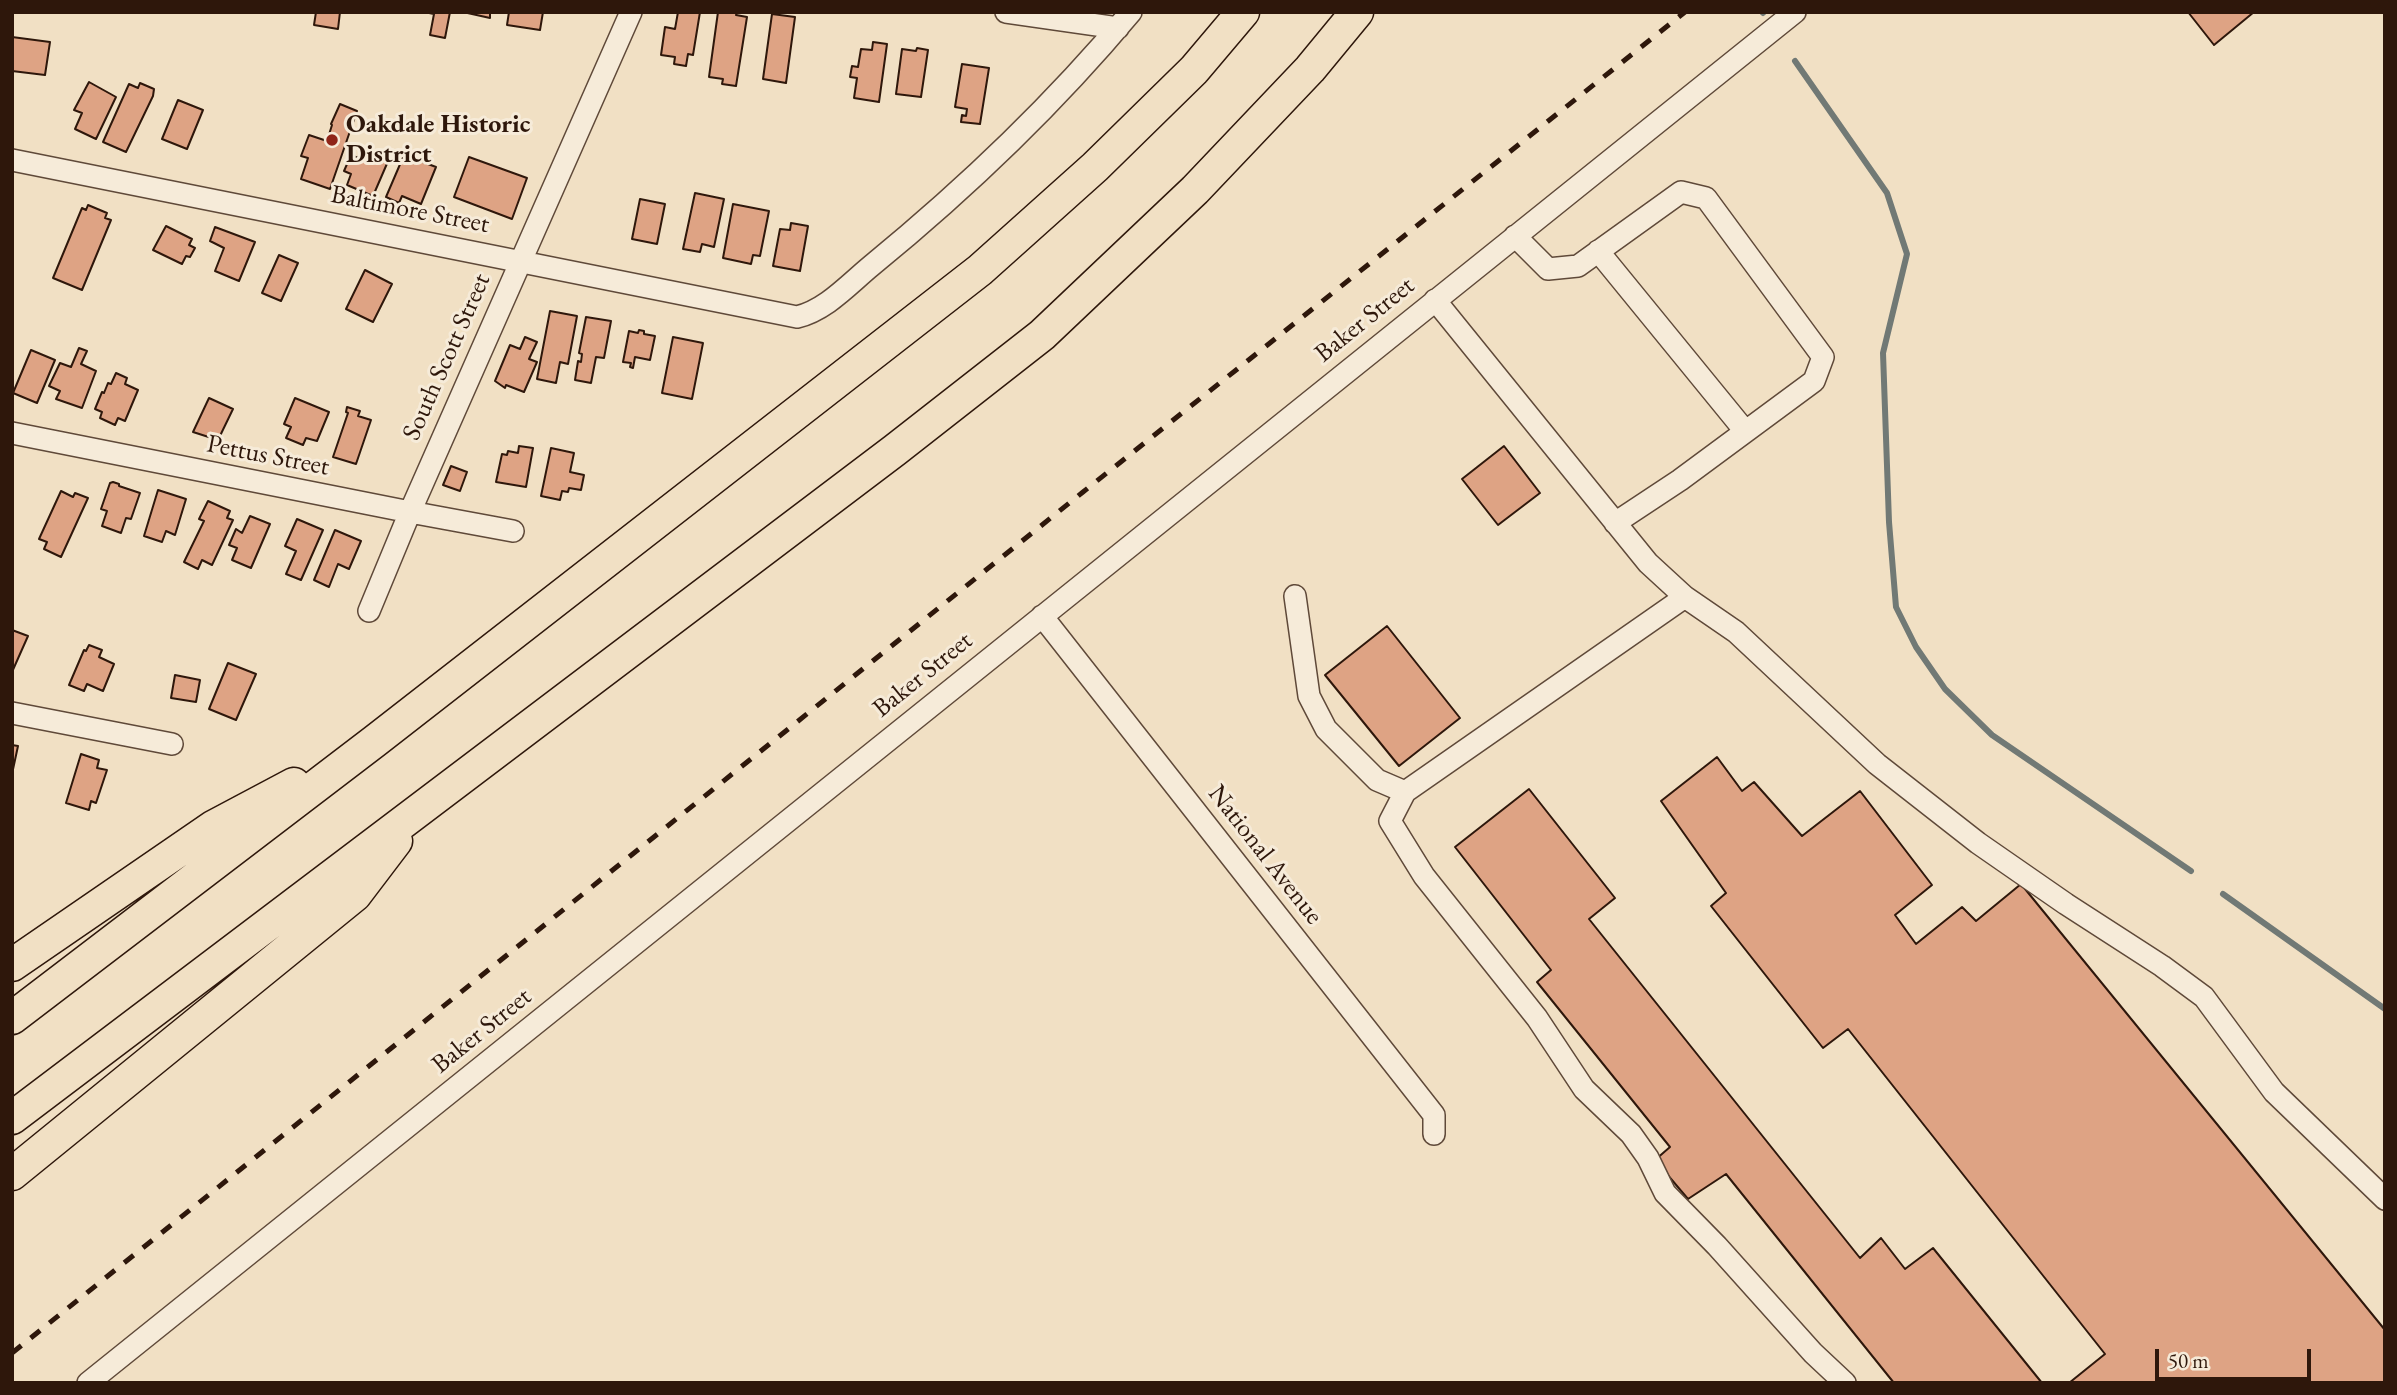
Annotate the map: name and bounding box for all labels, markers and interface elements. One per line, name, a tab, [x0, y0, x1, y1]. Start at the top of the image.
place label: Oakdale Historic District	[346, 109, 530, 170]
marker: Oakdale Historic District	[324, 132, 340, 148]
street label: Baltimore Street	[328, 179, 492, 241]
street label: South Scott Street	[396, 269, 498, 445]
street label: Baker Street	[1309, 270, 1421, 370]
street label: Pettus Street	[204, 429, 332, 483]
street label: Baker Street	[867, 625, 979, 725]
street label: National Avenue	[1201, 779, 1329, 931]
street label: Baker Street	[426, 981, 538, 1081]
scale bar	[2159, 1336, 2315, 1380]
text: 50 m	[2168, 1347, 2209, 1374]

